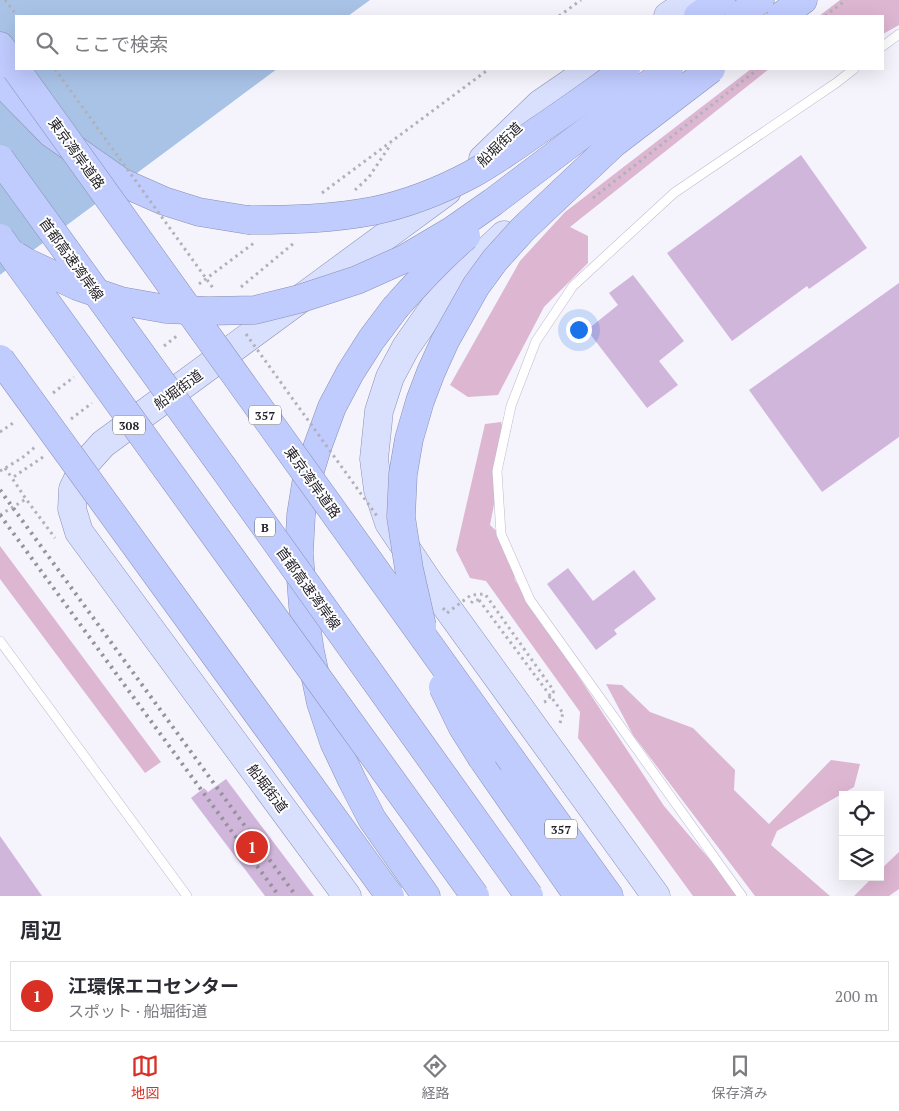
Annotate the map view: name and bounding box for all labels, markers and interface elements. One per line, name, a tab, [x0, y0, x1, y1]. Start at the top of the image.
search box	[15, 15, 884, 70]
icon: search	[33, 29, 61, 57]
text: ここで検索	[73, 31, 168, 56]
street label: 東京湾岸道路	[45, 113, 109, 193]
street label: 船堀街道	[472, 118, 526, 170]
street label: 首都高速湾岸線	[36, 214, 108, 304]
your location	[566, 317, 592, 343]
street label: 船堀街道	[150, 365, 206, 413]
road number: 357	[249, 406, 281, 424]
road number: 308	[113, 416, 145, 434]
street label: 東京湾岸道路	[281, 442, 345, 522]
road number: B	[255, 518, 275, 536]
street label: 首都高速湾岸線	[273, 543, 345, 633]
street label: 船堀街道	[244, 760, 292, 816]
map controls	[839, 791, 884, 881]
button: locate	[839, 791, 884, 836]
road number: 357	[545, 820, 577, 839]
pin: 1	[236, 828, 268, 866]
button: layers	[839, 836, 884, 881]
text: 周辺	[20, 916, 62, 944]
text: 江環保エコセンター	[68, 973, 239, 998]
text: 1	[32, 985, 42, 1007]
text: 200 m	[835, 985, 878, 1007]
text: スポット · 船堀街道	[68, 1000, 208, 1022]
tab: 地図	[131, 1052, 159, 1102]
tab: 経路	[421, 1052, 449, 1102]
tab: 保存済み	[712, 1052, 768, 1102]

